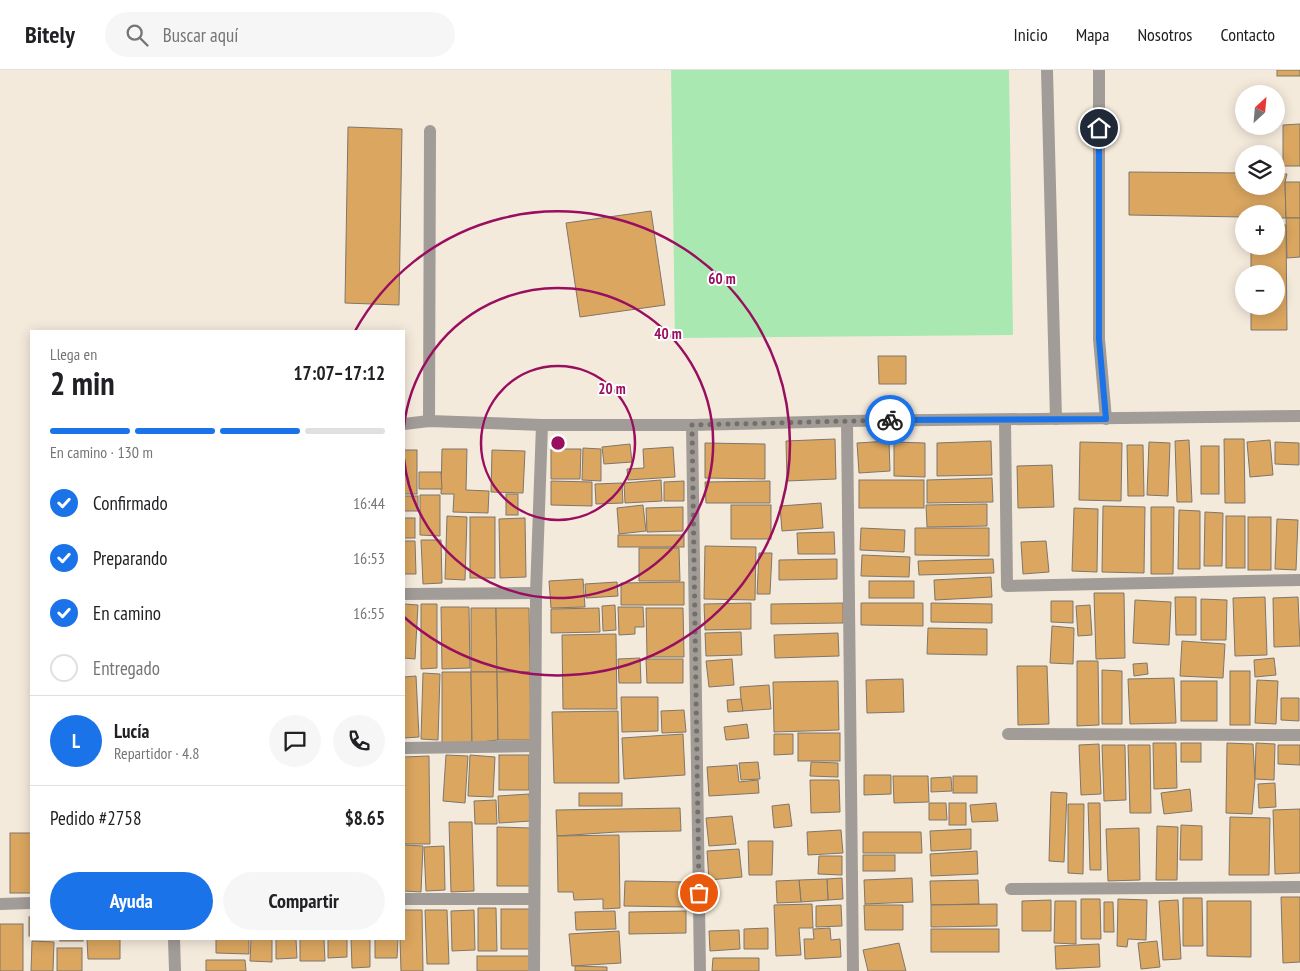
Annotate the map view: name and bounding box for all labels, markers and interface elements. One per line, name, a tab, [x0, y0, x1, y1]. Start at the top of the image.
search box	[105, 12, 455, 57]
text: Bitely	[25, 19, 75, 50]
icon: search	[123, 21, 151, 49]
text: Buscar aquí	[163, 23, 238, 47]
text: Inicio	[1014, 23, 1048, 46]
text: Mapa	[1076, 23, 1109, 46]
text: Nosotros	[1137, 23, 1192, 46]
text: Contacto	[1220, 23, 1275, 46]
north arrow	[1235, 85, 1285, 135]
map controls	[1235, 85, 1285, 315]
pin	[1078, 107, 1120, 149]
icon: home	[1085, 114, 1113, 142]
button: layers	[1235, 145, 1285, 195]
button: +	[1235, 205, 1285, 255]
button: −	[1235, 265, 1285, 315]
text: 60 m	[708, 269, 736, 288]
text: 40 m	[654, 324, 682, 343]
text: Llega en	[50, 344, 97, 364]
text: 17:07–17:12	[293, 361, 385, 385]
text: 2 min	[50, 362, 115, 404]
text: 20 m	[598, 379, 626, 398]
courier	[865, 395, 915, 445]
icon: bike	[876, 406, 904, 434]
centre of rings	[549, 434, 567, 452]
text: En camino · 130 m	[50, 442, 153, 462]
icon: check	[50, 489, 78, 517]
text: Confirmado	[93, 491, 168, 515]
text: 16:44	[353, 493, 385, 513]
icon: check	[50, 544, 78, 572]
text: Preparando	[93, 546, 168, 570]
text: 16:53	[353, 548, 385, 568]
icon: check	[50, 599, 78, 627]
text: En camino	[93, 601, 161, 625]
text: 16:55	[353, 603, 385, 623]
text: Entregado	[93, 656, 160, 680]
button: chat	[269, 715, 321, 767]
button: phone	[333, 715, 385, 767]
text: Lucía	[114, 719, 149, 743]
text: L	[72, 729, 80, 753]
text: Repartidor · 4.8	[114, 743, 199, 763]
text: Pedido #2758	[50, 806, 141, 830]
text: $8.65	[345, 806, 385, 830]
button: Ayuda	[50, 872, 213, 930]
button: Compartir	[223, 872, 385, 930]
pin	[678, 872, 720, 914]
icon: bag	[685, 879, 713, 907]

